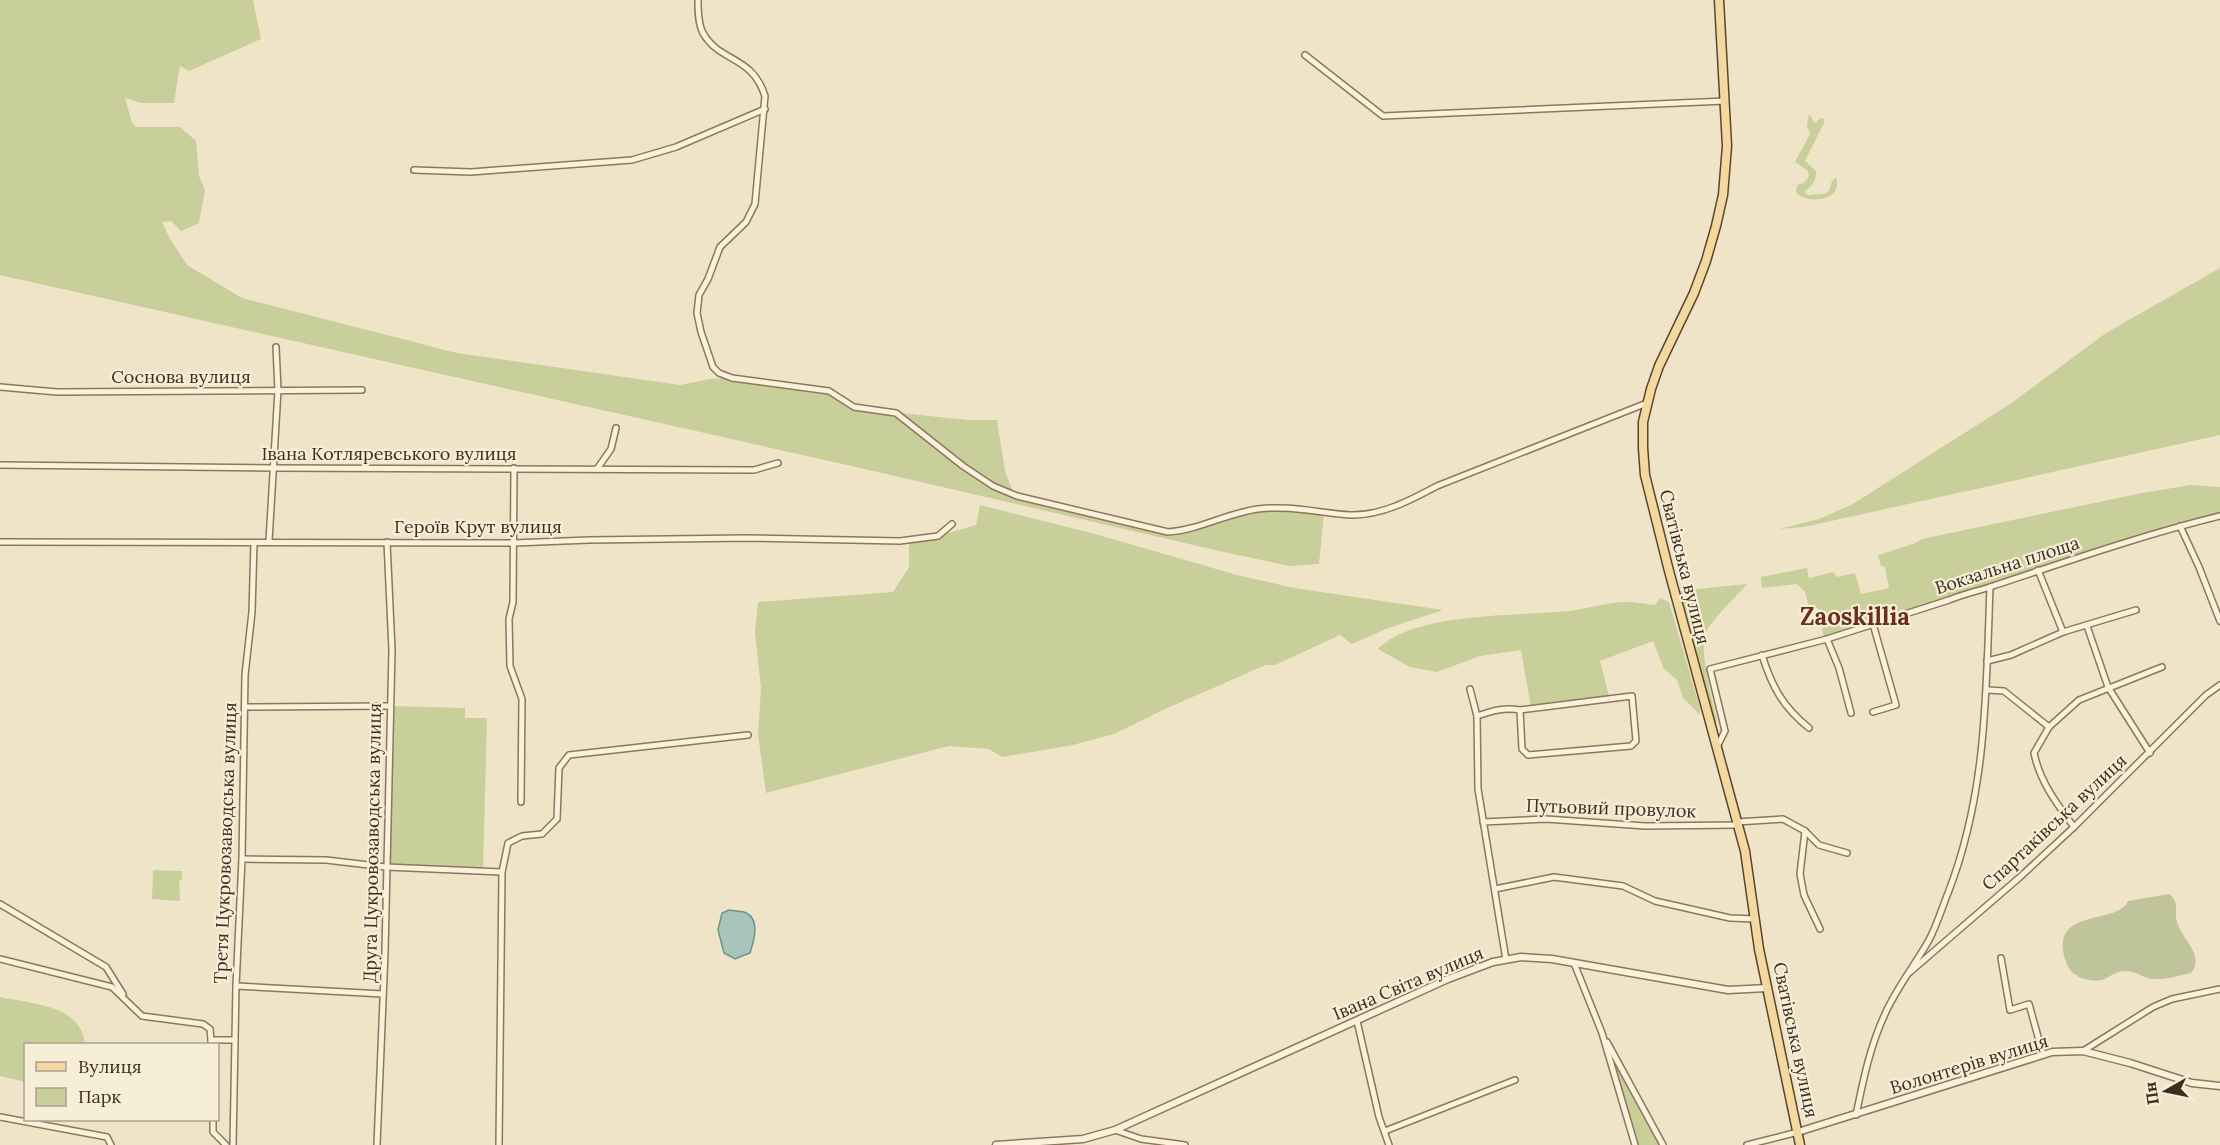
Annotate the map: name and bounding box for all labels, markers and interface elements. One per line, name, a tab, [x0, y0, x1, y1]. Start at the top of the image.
street label: Соснова вулиця	[111, 365, 251, 388]
street label: Івана Котляревського вулиця	[261, 442, 517, 465]
street label: Сватівська вулиця	[1655, 487, 1715, 647]
street label: Героїв Крут вулиця	[394, 515, 562, 538]
street label: Вокзальна площа	[1932, 531, 2082, 599]
district label: Zaoskillia	[1800, 601, 1910, 632]
street label: Третя Цукровозаводська вулиця	[209, 702, 241, 984]
street label: Друга Цукровозаводська вулиця	[358, 703, 386, 983]
street label: Спартаківська вулиця	[1977, 749, 2131, 895]
street label: Путьовий провулок	[1526, 794, 1697, 822]
street label: Івана Світа вулиця	[1329, 941, 1487, 1025]
street label: Сватівська вулиця	[1768, 960, 1824, 1120]
street label: Волонтерів вулиця	[1887, 1029, 2051, 1099]
legend	[24, 1043, 219, 1121]
text: Вулиця	[78, 1055, 141, 1078]
north arrow	[2136, 1061, 2196, 1121]
text: Пн	[2139, 1080, 2163, 1106]
text: Парк	[78, 1085, 122, 1108]

